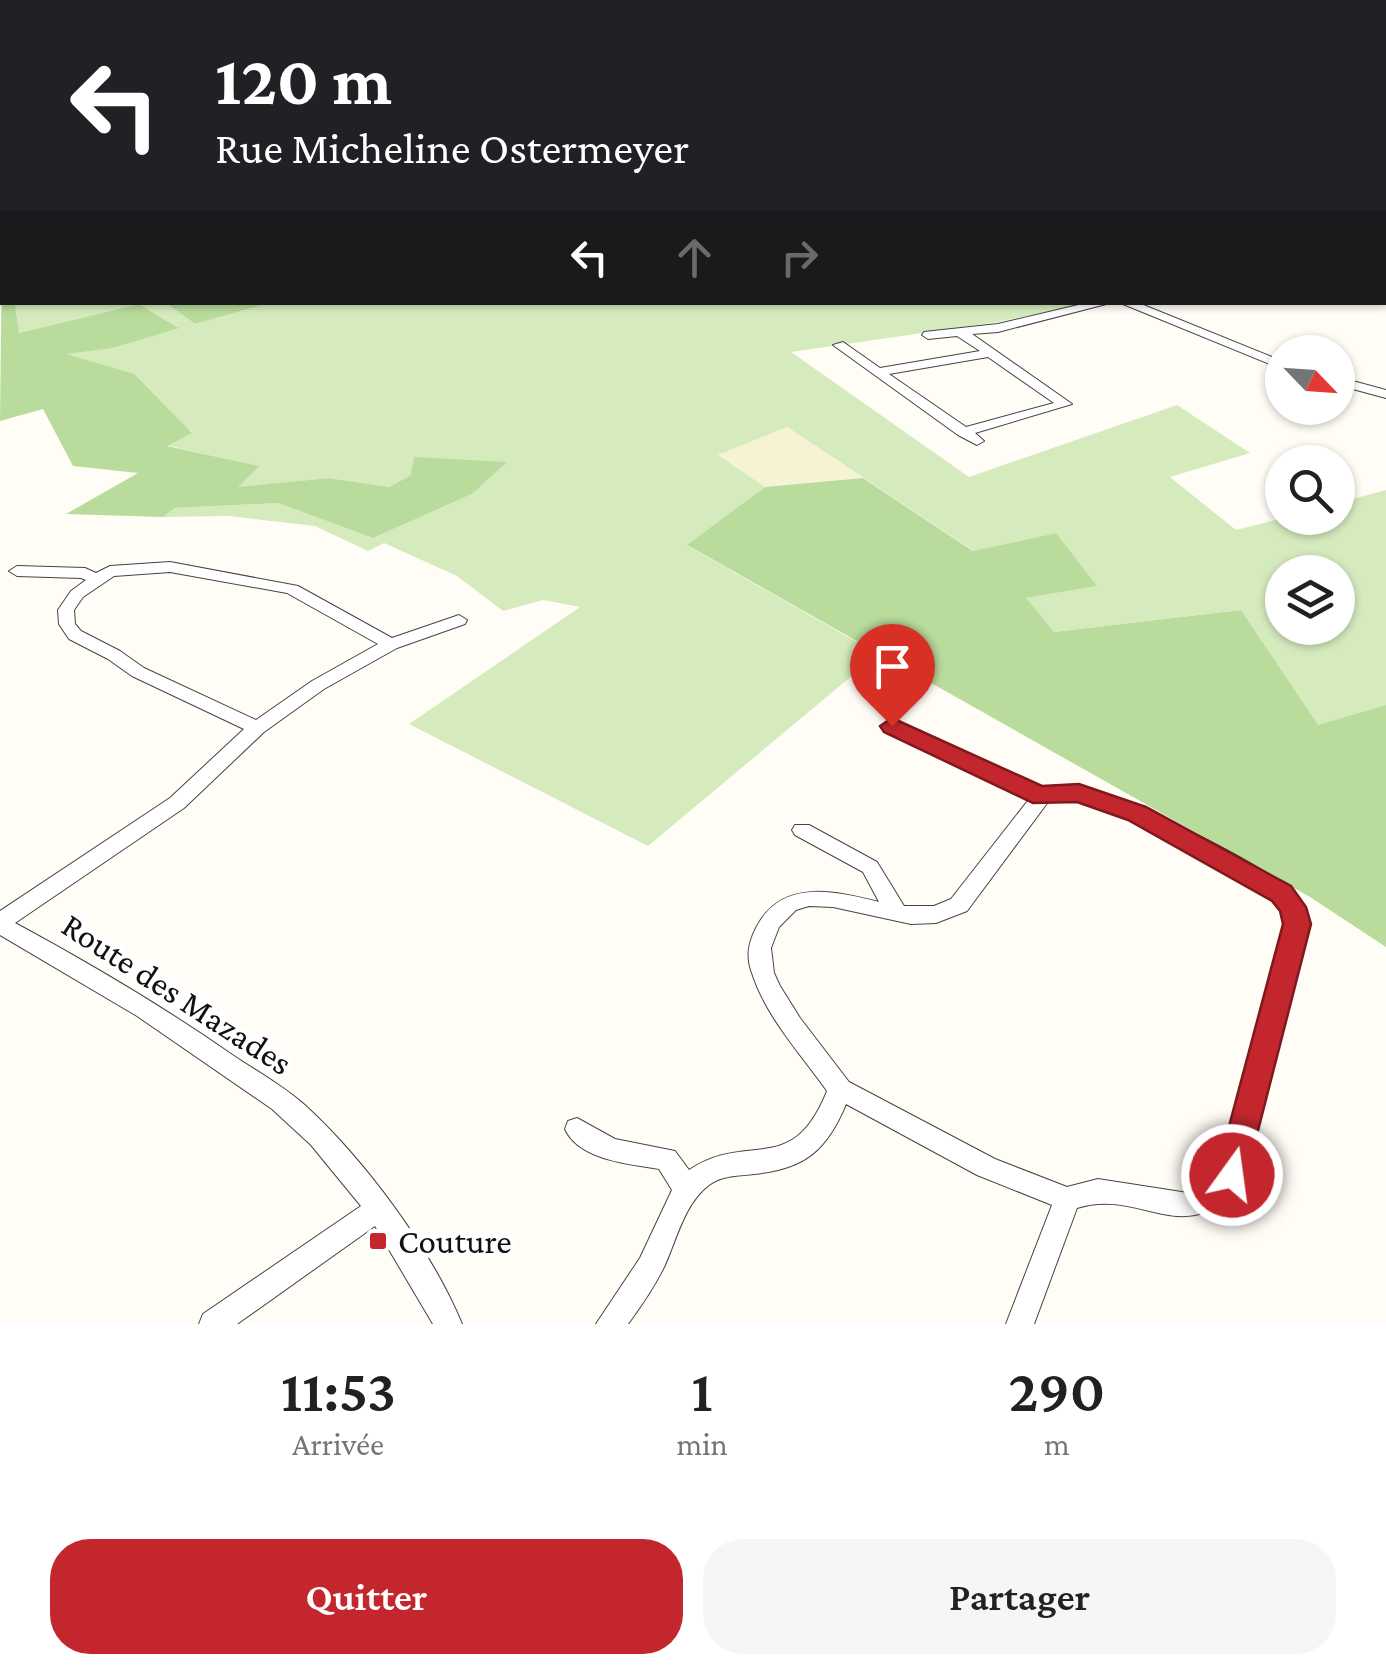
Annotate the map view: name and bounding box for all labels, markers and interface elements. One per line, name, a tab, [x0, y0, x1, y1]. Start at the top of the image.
icon: left	[50, 40, 180, 170]
text: 120 m	[215, 41, 392, 119]
text: Rue Micheline Ostermeyer	[215, 123, 689, 173]
icon: left	[562, 230, 617, 285]
icon: ahead	[667, 230, 722, 285]
icon: right	[772, 230, 827, 285]
north arrow	[1265, 335, 1355, 425]
map controls	[1265, 335, 1355, 645]
button: search	[1265, 445, 1355, 535]
button: layers	[1265, 555, 1355, 645]
pin	[850, 624, 935, 727]
icon: arrive	[865, 639, 920, 694]
street label: Route des Mazades	[55, 905, 299, 1083]
position arrow	[1180, 1123, 1284, 1227]
place label: Couture	[398, 1222, 512, 1261]
marker: Couture	[367, 1230, 389, 1252]
text: 11:53	[281, 1357, 396, 1424]
text: 1	[691, 1357, 713, 1424]
text: 290	[1008, 1357, 1105, 1424]
text: Arrivée	[292, 1426, 384, 1462]
text: min	[676, 1426, 728, 1462]
text: m	[1044, 1426, 1070, 1462]
button: Quitter	[50, 1539, 683, 1654]
button: Partager	[703, 1539, 1336, 1654]

